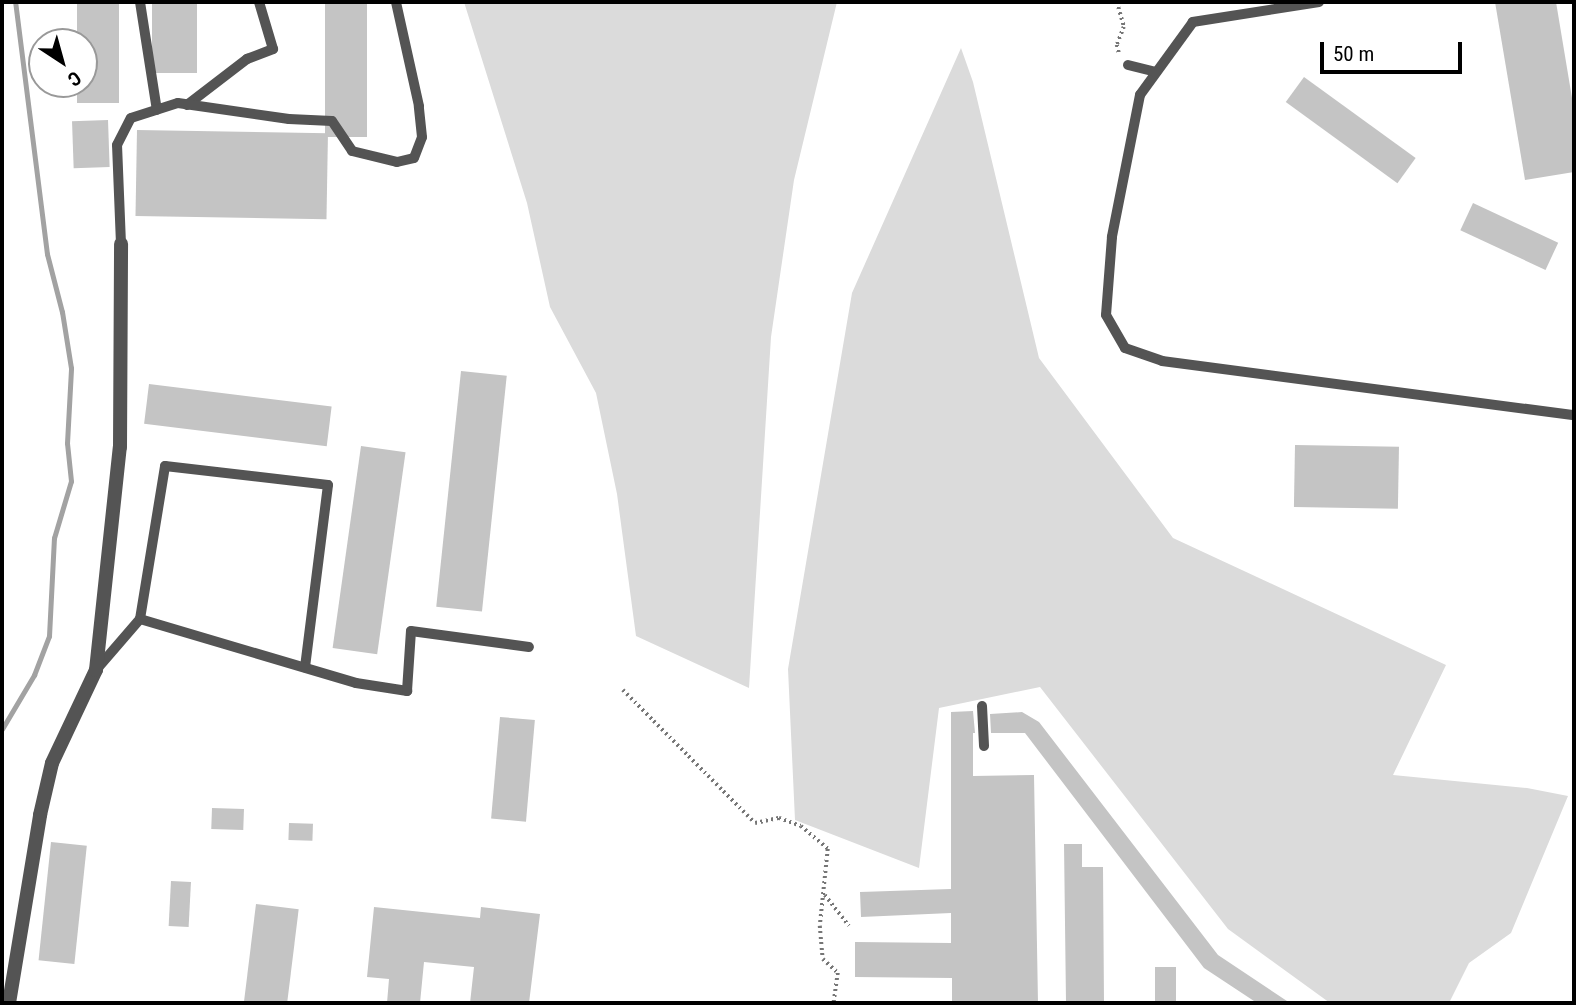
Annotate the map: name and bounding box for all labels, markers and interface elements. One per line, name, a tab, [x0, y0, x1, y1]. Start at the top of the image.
north arrow	[28, 28, 98, 98]
scale bar	[1324, 28, 1466, 72]
text: 50 m	[1333, 42, 1374, 66]
text: С	[63, 66, 86, 91]

